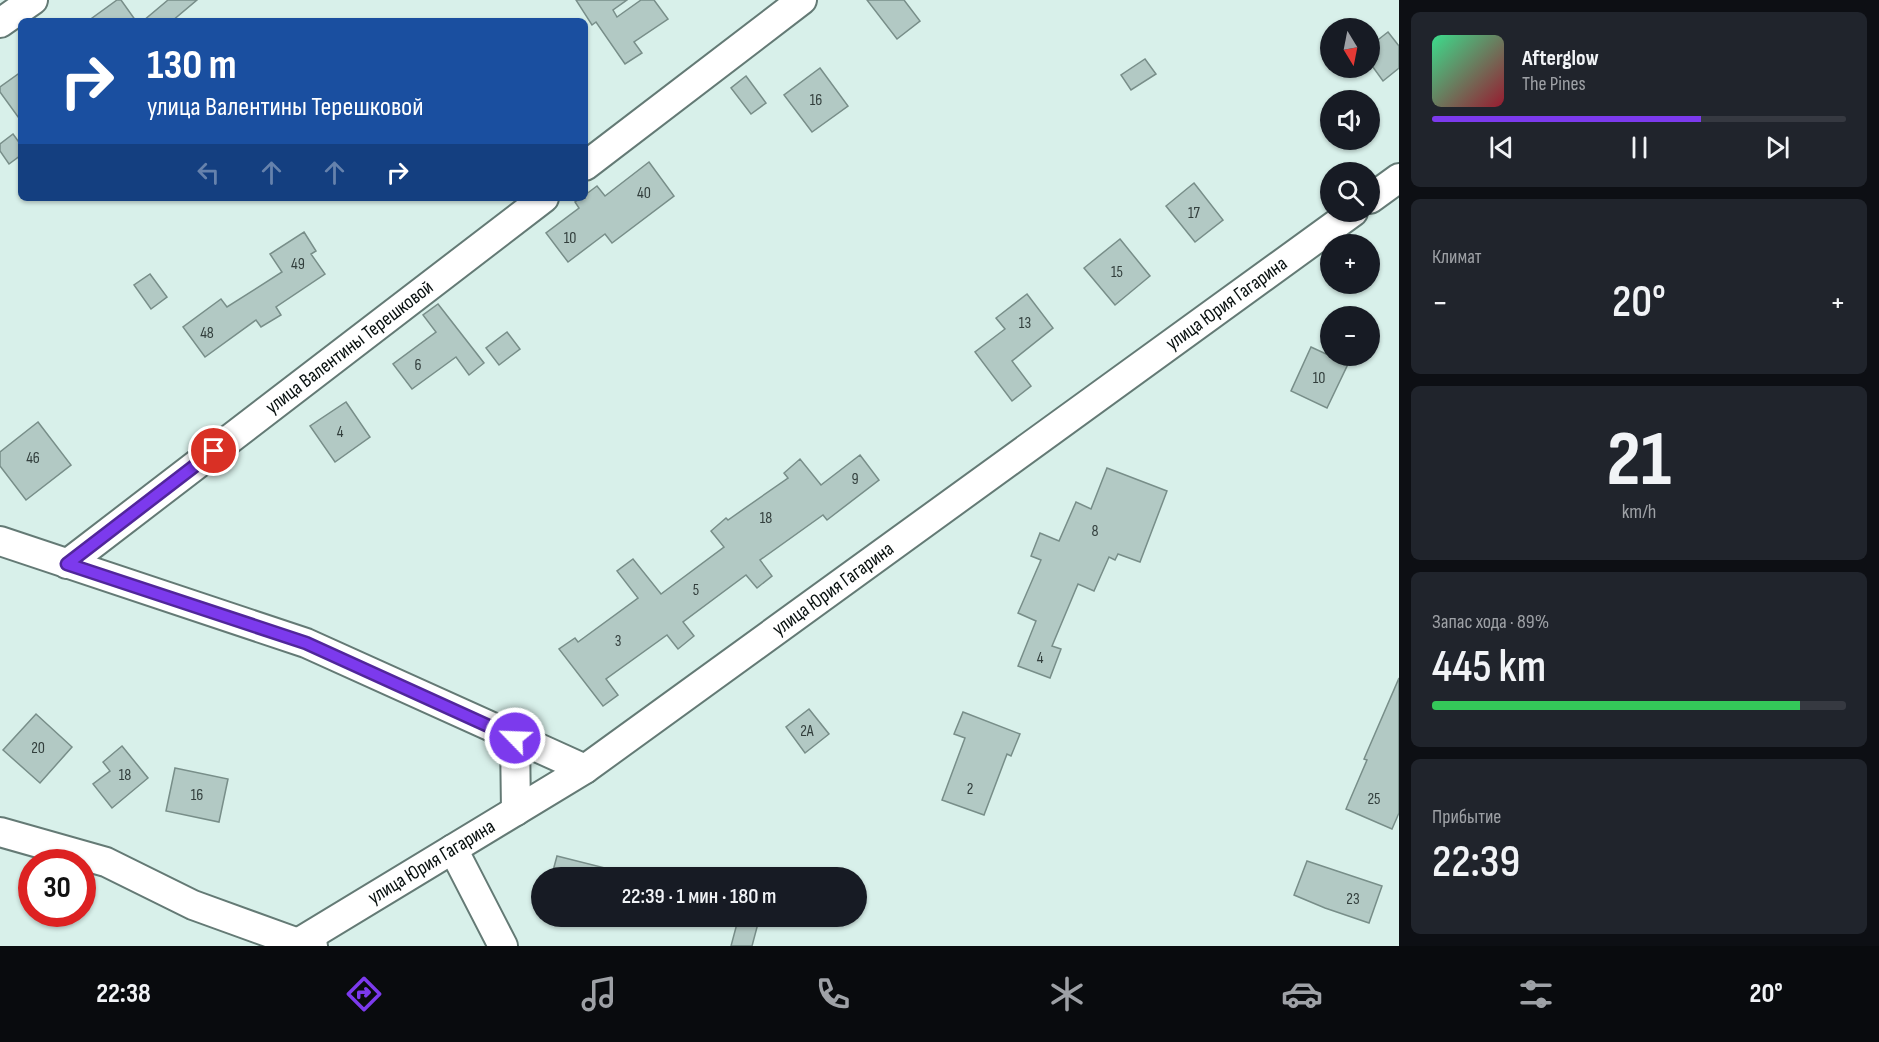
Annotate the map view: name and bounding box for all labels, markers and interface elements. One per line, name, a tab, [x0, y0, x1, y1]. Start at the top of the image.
north arrow	[1320, 18, 1380, 78]
map controls	[1320, 18, 1380, 366]
text: 130 m	[147, 40, 237, 91]
icon: right	[48, 42, 126, 120]
text: Afterglow	[1522, 45, 1599, 72]
text: The Pines	[1522, 72, 1586, 96]
button: sound	[1320, 90, 1380, 150]
text: улица Валентины Терешковой	[147, 91, 424, 123]
house number: 16	[810, 91, 822, 110]
icon: previous	[1485, 131, 1518, 164]
icon: pause	[1623, 131, 1656, 164]
icon: next	[1761, 131, 1794, 164]
icon: left	[192, 156, 225, 189]
icon: ahead	[255, 156, 288, 189]
icon: ahead	[318, 156, 351, 189]
icon: right	[381, 156, 414, 189]
button: search	[1320, 162, 1380, 222]
house number: 40	[637, 184, 651, 203]
house number: 17	[1188, 204, 1201, 223]
house number: 10	[564, 229, 576, 248]
button: +	[1320, 234, 1380, 294]
text: Климат	[1432, 245, 1482, 269]
street label: улица Юрия Гагарина	[1161, 252, 1292, 356]
house number: 49	[291, 255, 305, 274]
house number: 15	[1111, 263, 1123, 282]
street label: улица Валентины Терешковой	[261, 275, 438, 419]
text: 20°	[1612, 275, 1666, 330]
text: −	[1432, 283, 1448, 323]
text: +	[1830, 283, 1846, 323]
button: −	[1320, 306, 1380, 366]
house number: 13	[1019, 314, 1031, 333]
house number: 48	[200, 324, 214, 343]
house number: 6	[414, 356, 422, 375]
house number: 10	[1313, 369, 1325, 388]
text: 21	[1607, 414, 1671, 507]
house number: 4	[337, 423, 344, 442]
pin	[188, 425, 239, 476]
icon: arrive	[197, 434, 230, 467]
house number: 46	[26, 449, 40, 468]
house number: 9	[851, 470, 859, 489]
text: km/h	[1622, 500, 1656, 524]
house number: 18	[760, 509, 772, 528]
house number: 8	[1091, 522, 1099, 541]
street label: улица Юрия Гагарина	[768, 537, 898, 641]
house number: 5	[693, 581, 699, 600]
text: Запас хода · 89%	[1432, 610, 1549, 634]
house number: 3	[615, 632, 621, 651]
text: 445 km	[1432, 640, 1546, 695]
house number: 4	[1037, 649, 1044, 668]
position arrow	[483, 706, 547, 770]
house number: 2А	[800, 722, 814, 741]
house number: 20	[31, 739, 45, 758]
house number: 18	[119, 766, 131, 785]
house number: 2	[967, 780, 973, 799]
house number: 16	[191, 786, 203, 805]
house number: 25	[1367, 790, 1381, 809]
text: Прибытие	[1432, 805, 1501, 829]
street label: улица Юрия Гагарина	[364, 814, 499, 910]
text: 22:39	[1432, 835, 1520, 890]
speed limit sign: 30	[18, 849, 96, 927]
text: 22:39 · 1 мин · 180 m	[622, 883, 776, 910]
house number: 23	[1346, 890, 1360, 909]
icon: directions	[343, 973, 385, 1015]
icon: music	[578, 973, 620, 1015]
icon: phone	[812, 973, 854, 1015]
icon: climate	[1046, 973, 1088, 1015]
icon: car	[1281, 973, 1323, 1015]
icon: filters	[1515, 973, 1557, 1015]
text: 22:38	[96, 978, 151, 1010]
text: 20°	[1750, 978, 1783, 1010]

